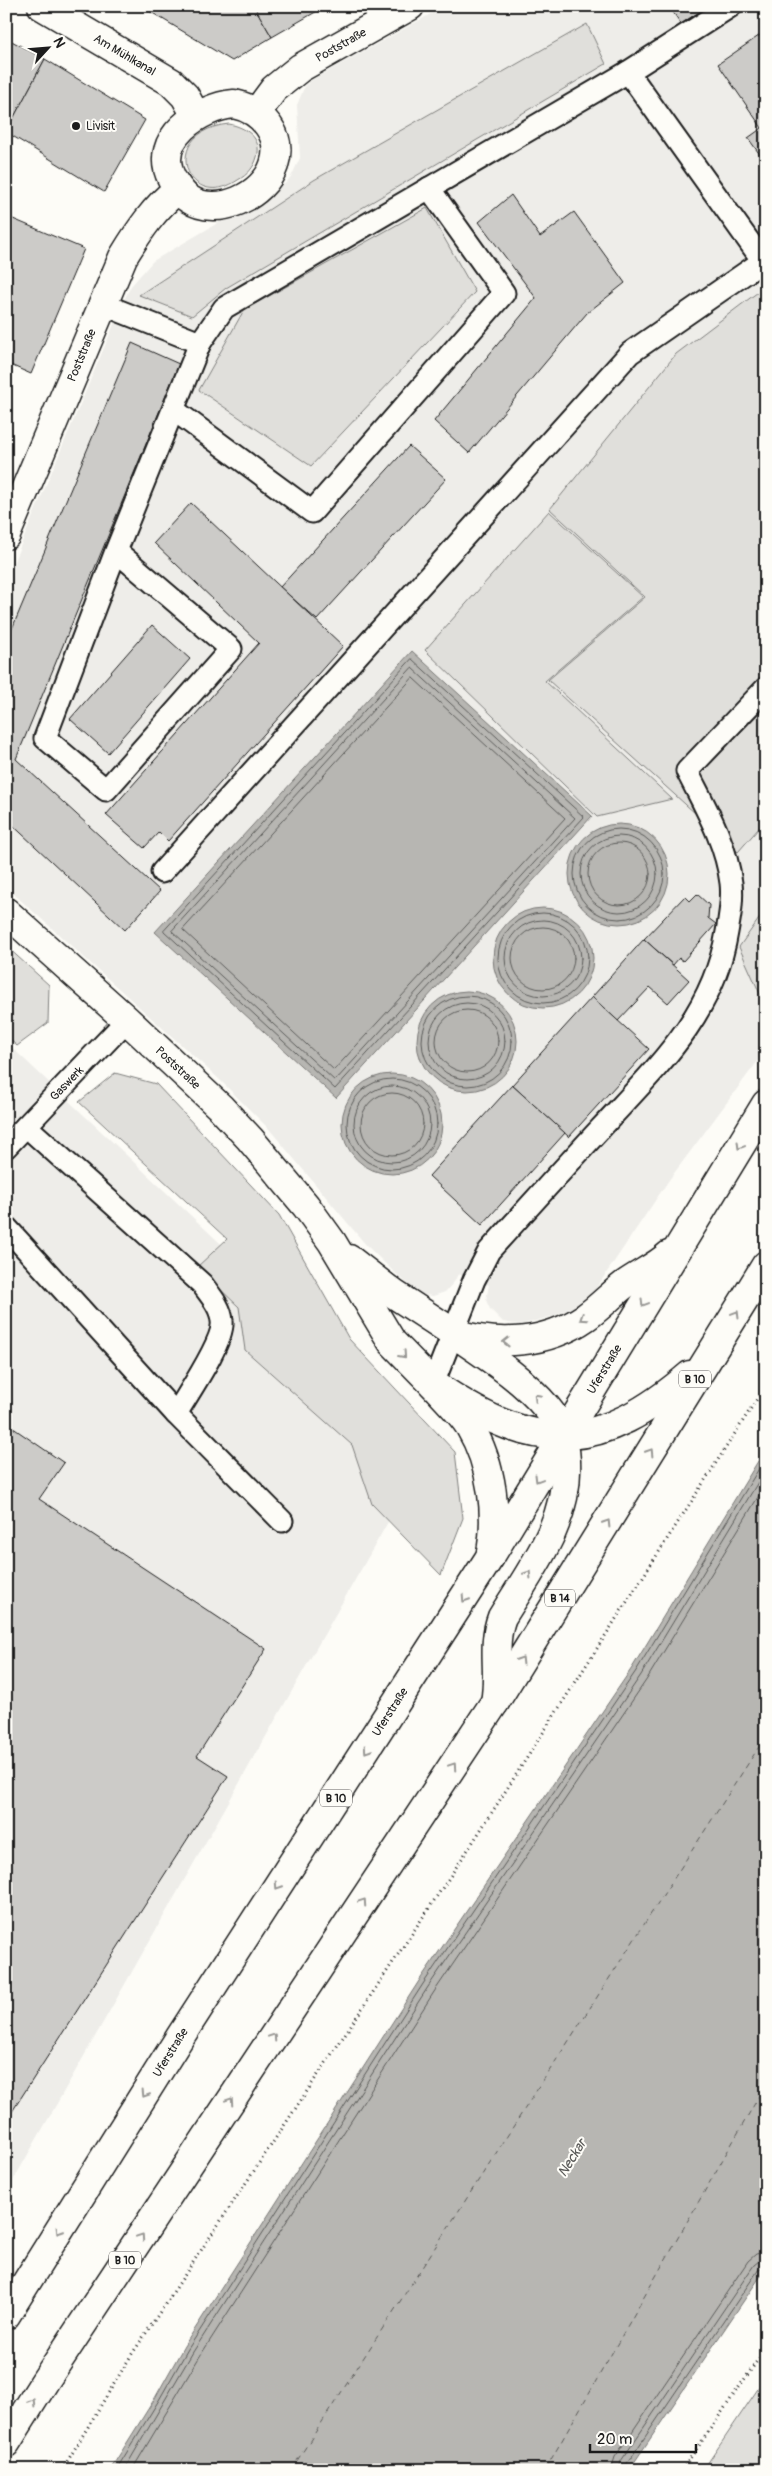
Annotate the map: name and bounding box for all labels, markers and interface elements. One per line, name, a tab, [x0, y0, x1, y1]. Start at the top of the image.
north arrow	[22, 22, 72, 72]
street label: Poststraße	[313, 25, 369, 65]
street label: Am Mühlkanal	[91, 31, 159, 79]
text: N	[50, 35, 69, 51]
place label: Livisit	[86, 119, 115, 134]
marker: Livisit	[70, 120, 82, 132]
street label: Poststraße	[64, 327, 99, 384]
street label: Poststraße	[152, 1043, 204, 1092]
street label: Gaswerk	[47, 1063, 87, 1104]
one-way arrow	[737, 1140, 747, 1149]
one-way arrow	[641, 1298, 650, 1307]
one-way arrow	[729, 1310, 739, 1319]
one-way arrow	[580, 1312, 589, 1322]
one-way arrow	[501, 1337, 509, 1347]
street label: Uferstraße	[584, 1342, 625, 1396]
one-way arrow	[397, 1349, 406, 1358]
road number: B 10	[679, 1370, 711, 1388]
one-way arrow	[533, 1394, 542, 1403]
one-way arrow	[644, 1449, 654, 1458]
one-way arrow	[534, 1473, 544, 1482]
one-way arrow	[601, 1519, 610, 1528]
one-way arrow	[522, 1571, 531, 1580]
road number: B 14	[545, 1590, 575, 1606]
one-way arrow	[461, 1593, 471, 1602]
one-way arrow	[515, 1657, 524, 1666]
street label: Uferstraße	[369, 1685, 411, 1739]
one-way arrow	[363, 1744, 373, 1753]
one-way arrow	[446, 1763, 456, 1772]
road number: B 10	[320, 1790, 352, 1806]
one-way arrow	[275, 1881, 285, 1890]
one-way arrow	[357, 1898, 366, 1907]
street label: Uferstraße	[150, 2025, 191, 2079]
one-way arrow	[267, 2033, 276, 2043]
one-way arrow	[142, 2088, 151, 2097]
one-way arrow	[224, 2098, 234, 2107]
water label: Neckar	[554, 2134, 591, 2180]
one-way arrow	[55, 2226, 65, 2235]
one-way arrow	[134, 2233, 144, 2242]
road number: B 10	[109, 2252, 141, 2268]
one-way arrow	[26, 2398, 35, 2407]
scale bar	[590, 2421, 696, 2453]
text: 20 m	[597, 2430, 632, 2449]

